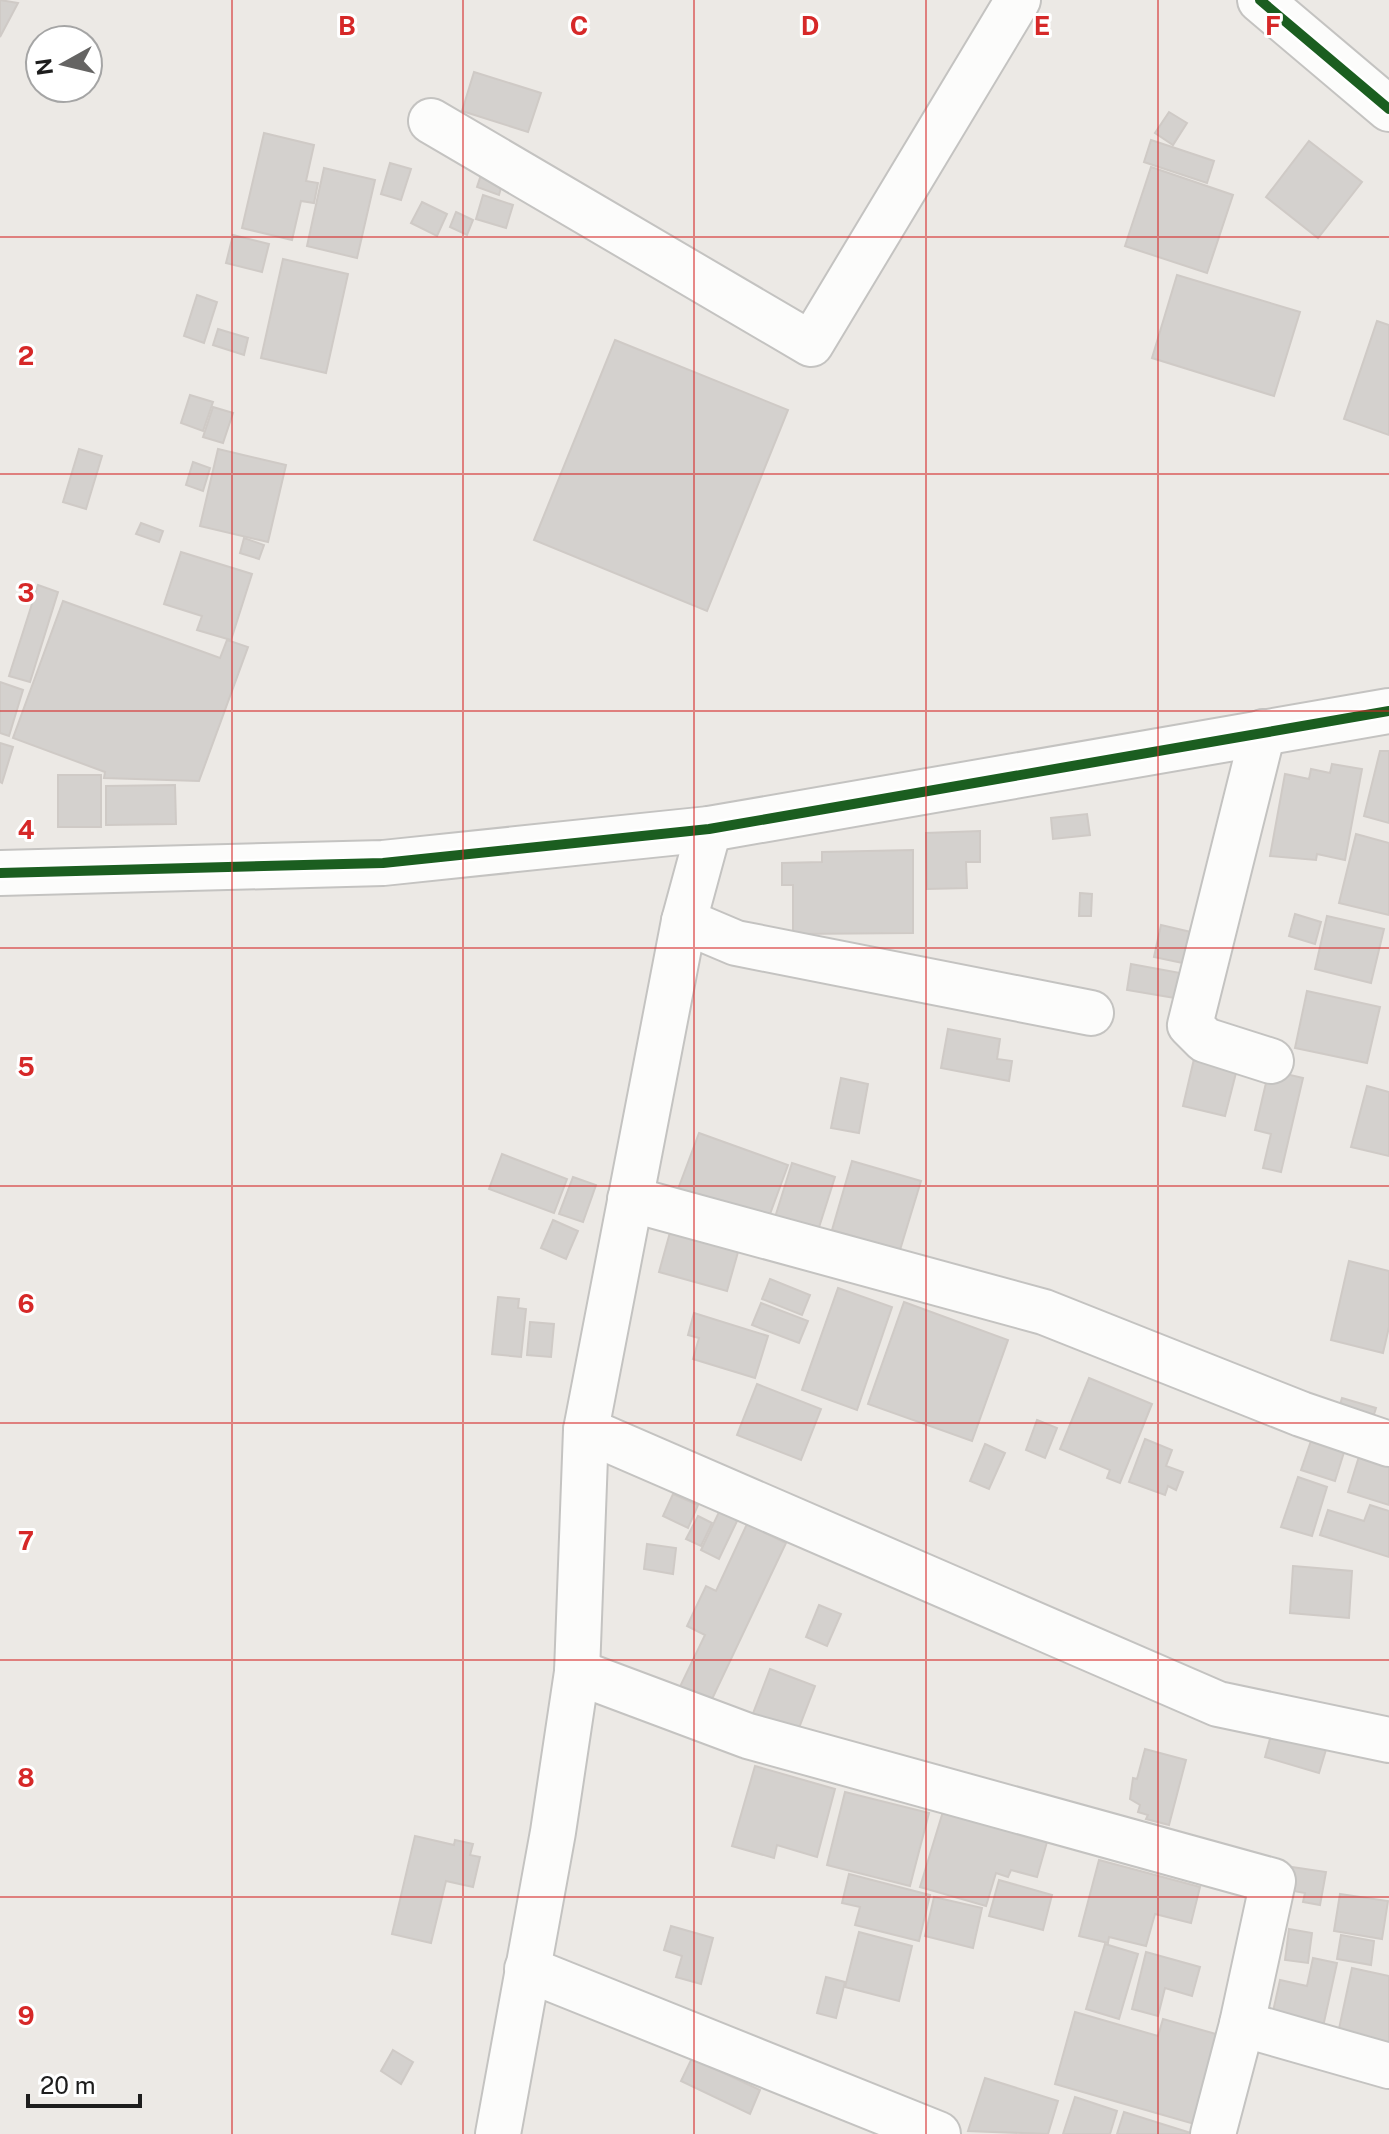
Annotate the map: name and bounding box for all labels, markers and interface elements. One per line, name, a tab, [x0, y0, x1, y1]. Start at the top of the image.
text: B	[338, 10, 356, 41]
text: C	[570, 10, 588, 41]
text: D	[801, 10, 819, 41]
text: E	[1034, 10, 1050, 41]
text: F	[1265, 10, 1281, 41]
north arrow	[24, 24, 104, 104]
text: N	[30, 56, 58, 77]
text: 2	[18, 340, 34, 371]
text: 3	[17, 577, 35, 608]
text: 4	[17, 814, 35, 845]
text: 5	[17, 1051, 35, 1082]
text: 6	[17, 1288, 35, 1319]
text: 7	[18, 1525, 34, 1556]
text: 8	[17, 1762, 35, 1793]
text: 9	[17, 2000, 35, 2031]
scale bar	[28, 2058, 140, 2108]
text: 20 m	[40, 2071, 96, 2099]

